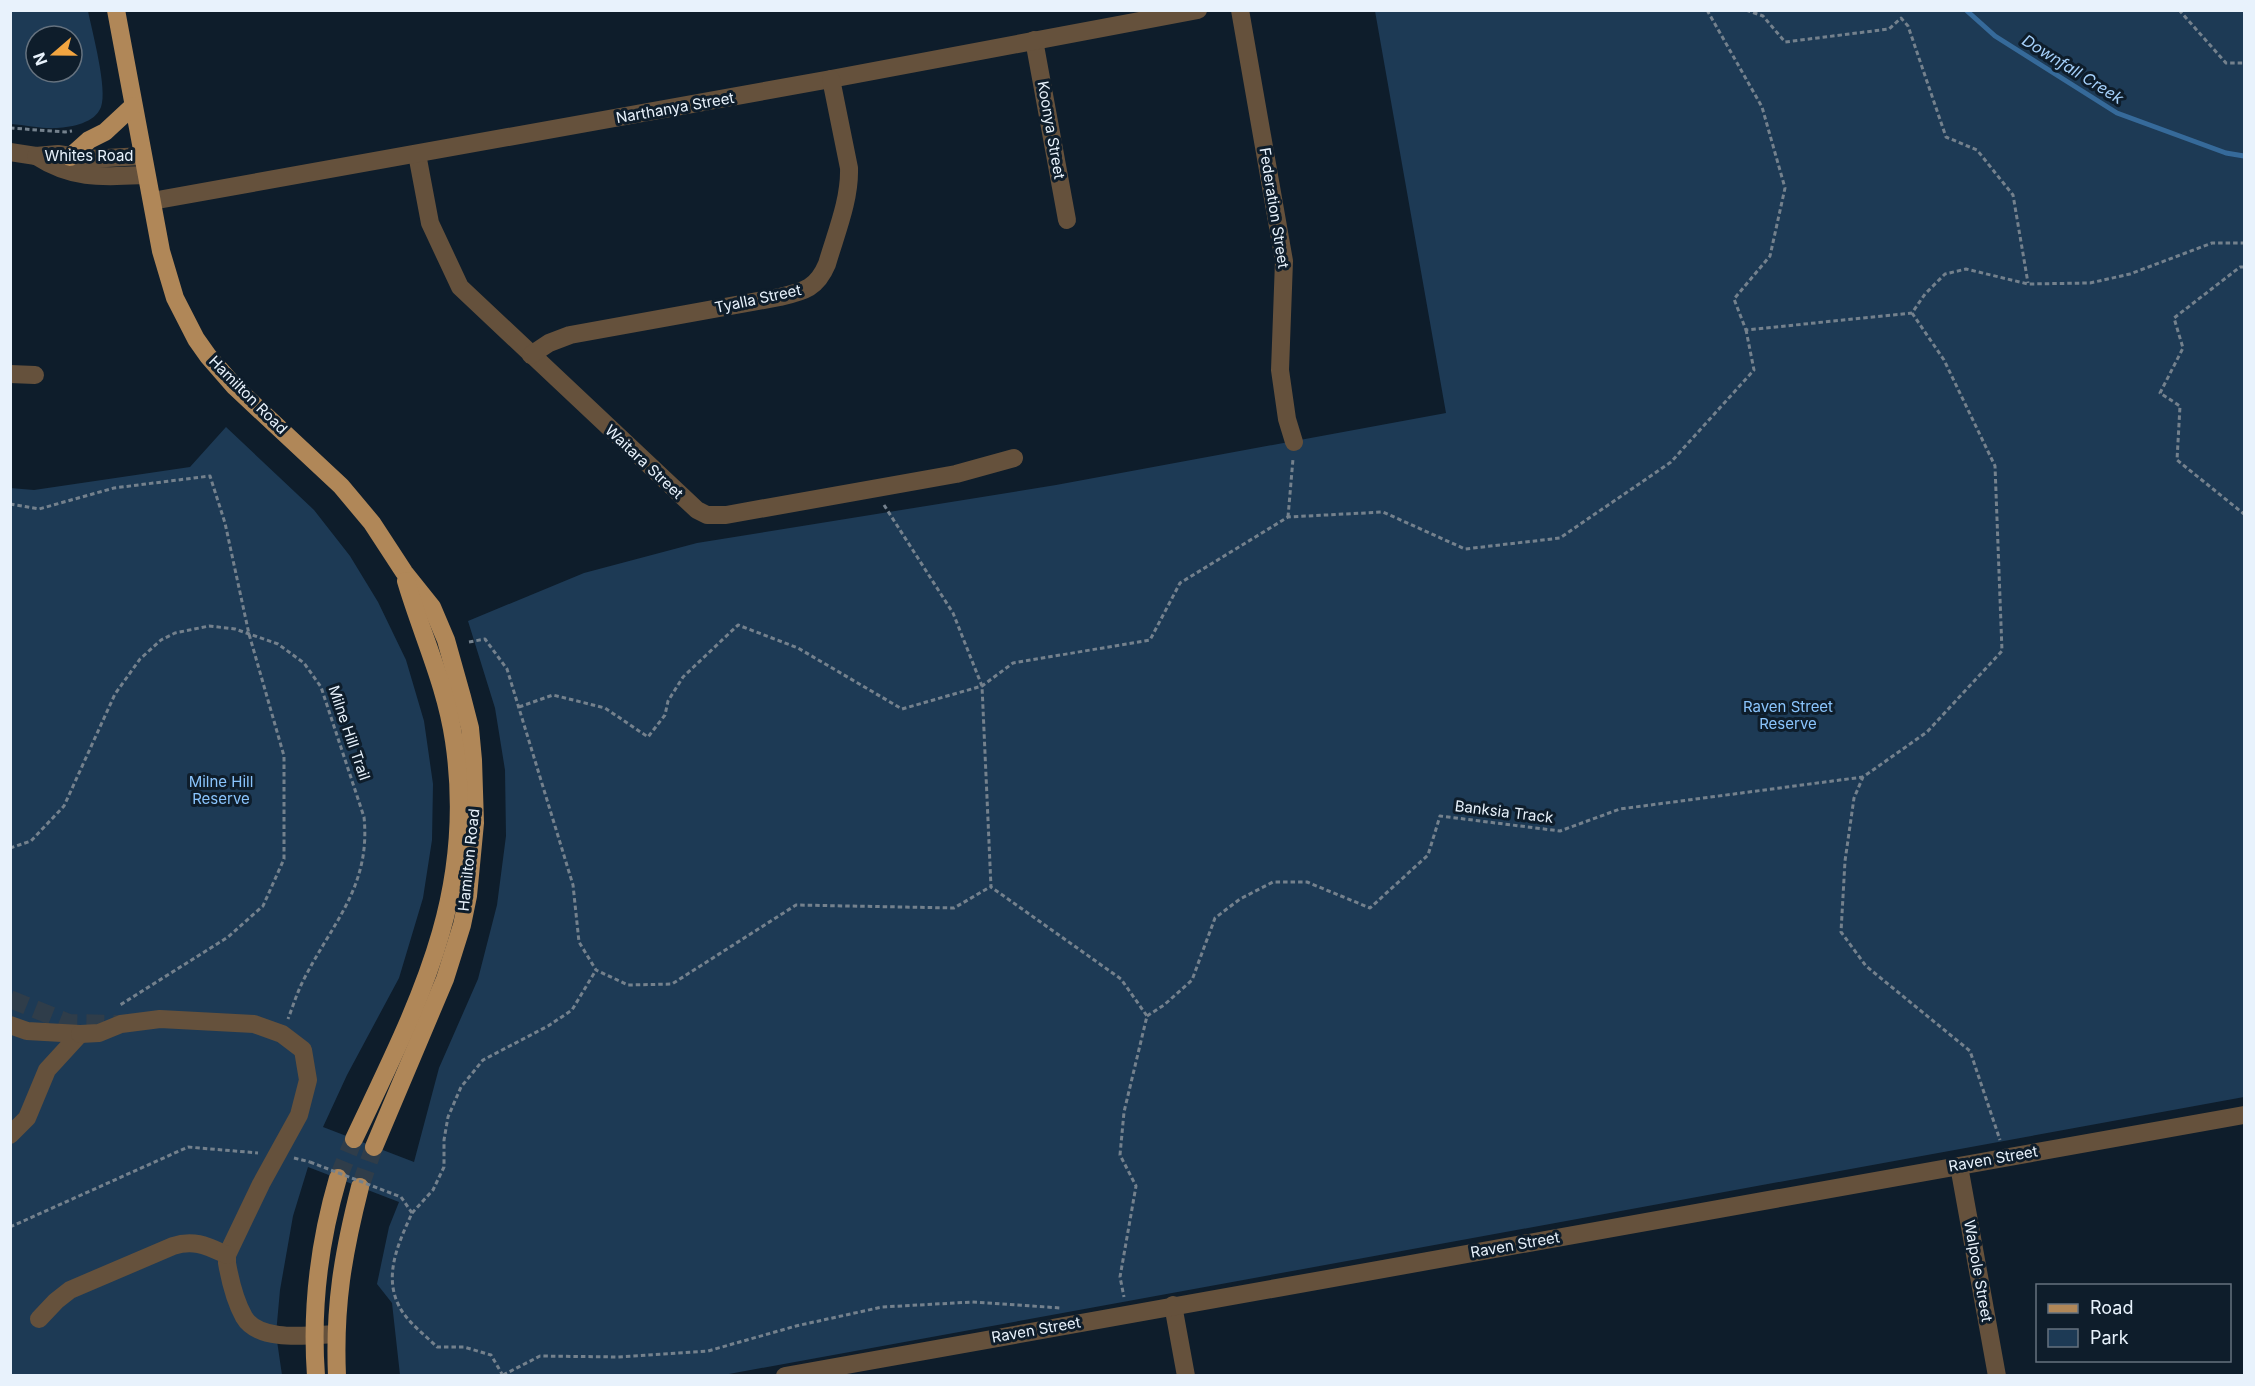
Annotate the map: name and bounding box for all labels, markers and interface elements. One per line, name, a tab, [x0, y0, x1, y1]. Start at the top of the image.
north arrow	[24, 24, 84, 84]
water label: Downfall Creek	[2019, 30, 2128, 108]
text: N	[28, 50, 51, 68]
street label: Koonya Street	[1034, 79, 1069, 181]
street label: Narthanya Street	[614, 88, 736, 127]
street label: Whites Road	[44, 146, 134, 165]
street label: Federation Street	[1256, 146, 1293, 270]
street label: Tyalla Street	[713, 280, 803, 317]
street label: Hamilton Road	[205, 351, 292, 438]
street label: Waitara Street	[601, 421, 687, 503]
street label: Milne Hill Trail	[324, 683, 375, 783]
park label: Raven Street Reserve	[1743, 697, 1833, 733]
park label: Milne Hill Reserve	[189, 772, 253, 808]
street label: Banksia Track	[1454, 796, 1555, 827]
street label: Hamilton Road	[454, 808, 483, 912]
street label: Raven Street	[1947, 1141, 2039, 1176]
street label: Walpole Street	[1960, 1218, 1997, 1323]
street label: Raven Street	[1469, 1227, 1561, 1262]
legend	[2036, 1284, 2231, 1362]
text: Road	[2090, 1297, 2133, 1318]
street label: Raven Street	[990, 1312, 1082, 1347]
text: Park	[2090, 1327, 2129, 1348]

